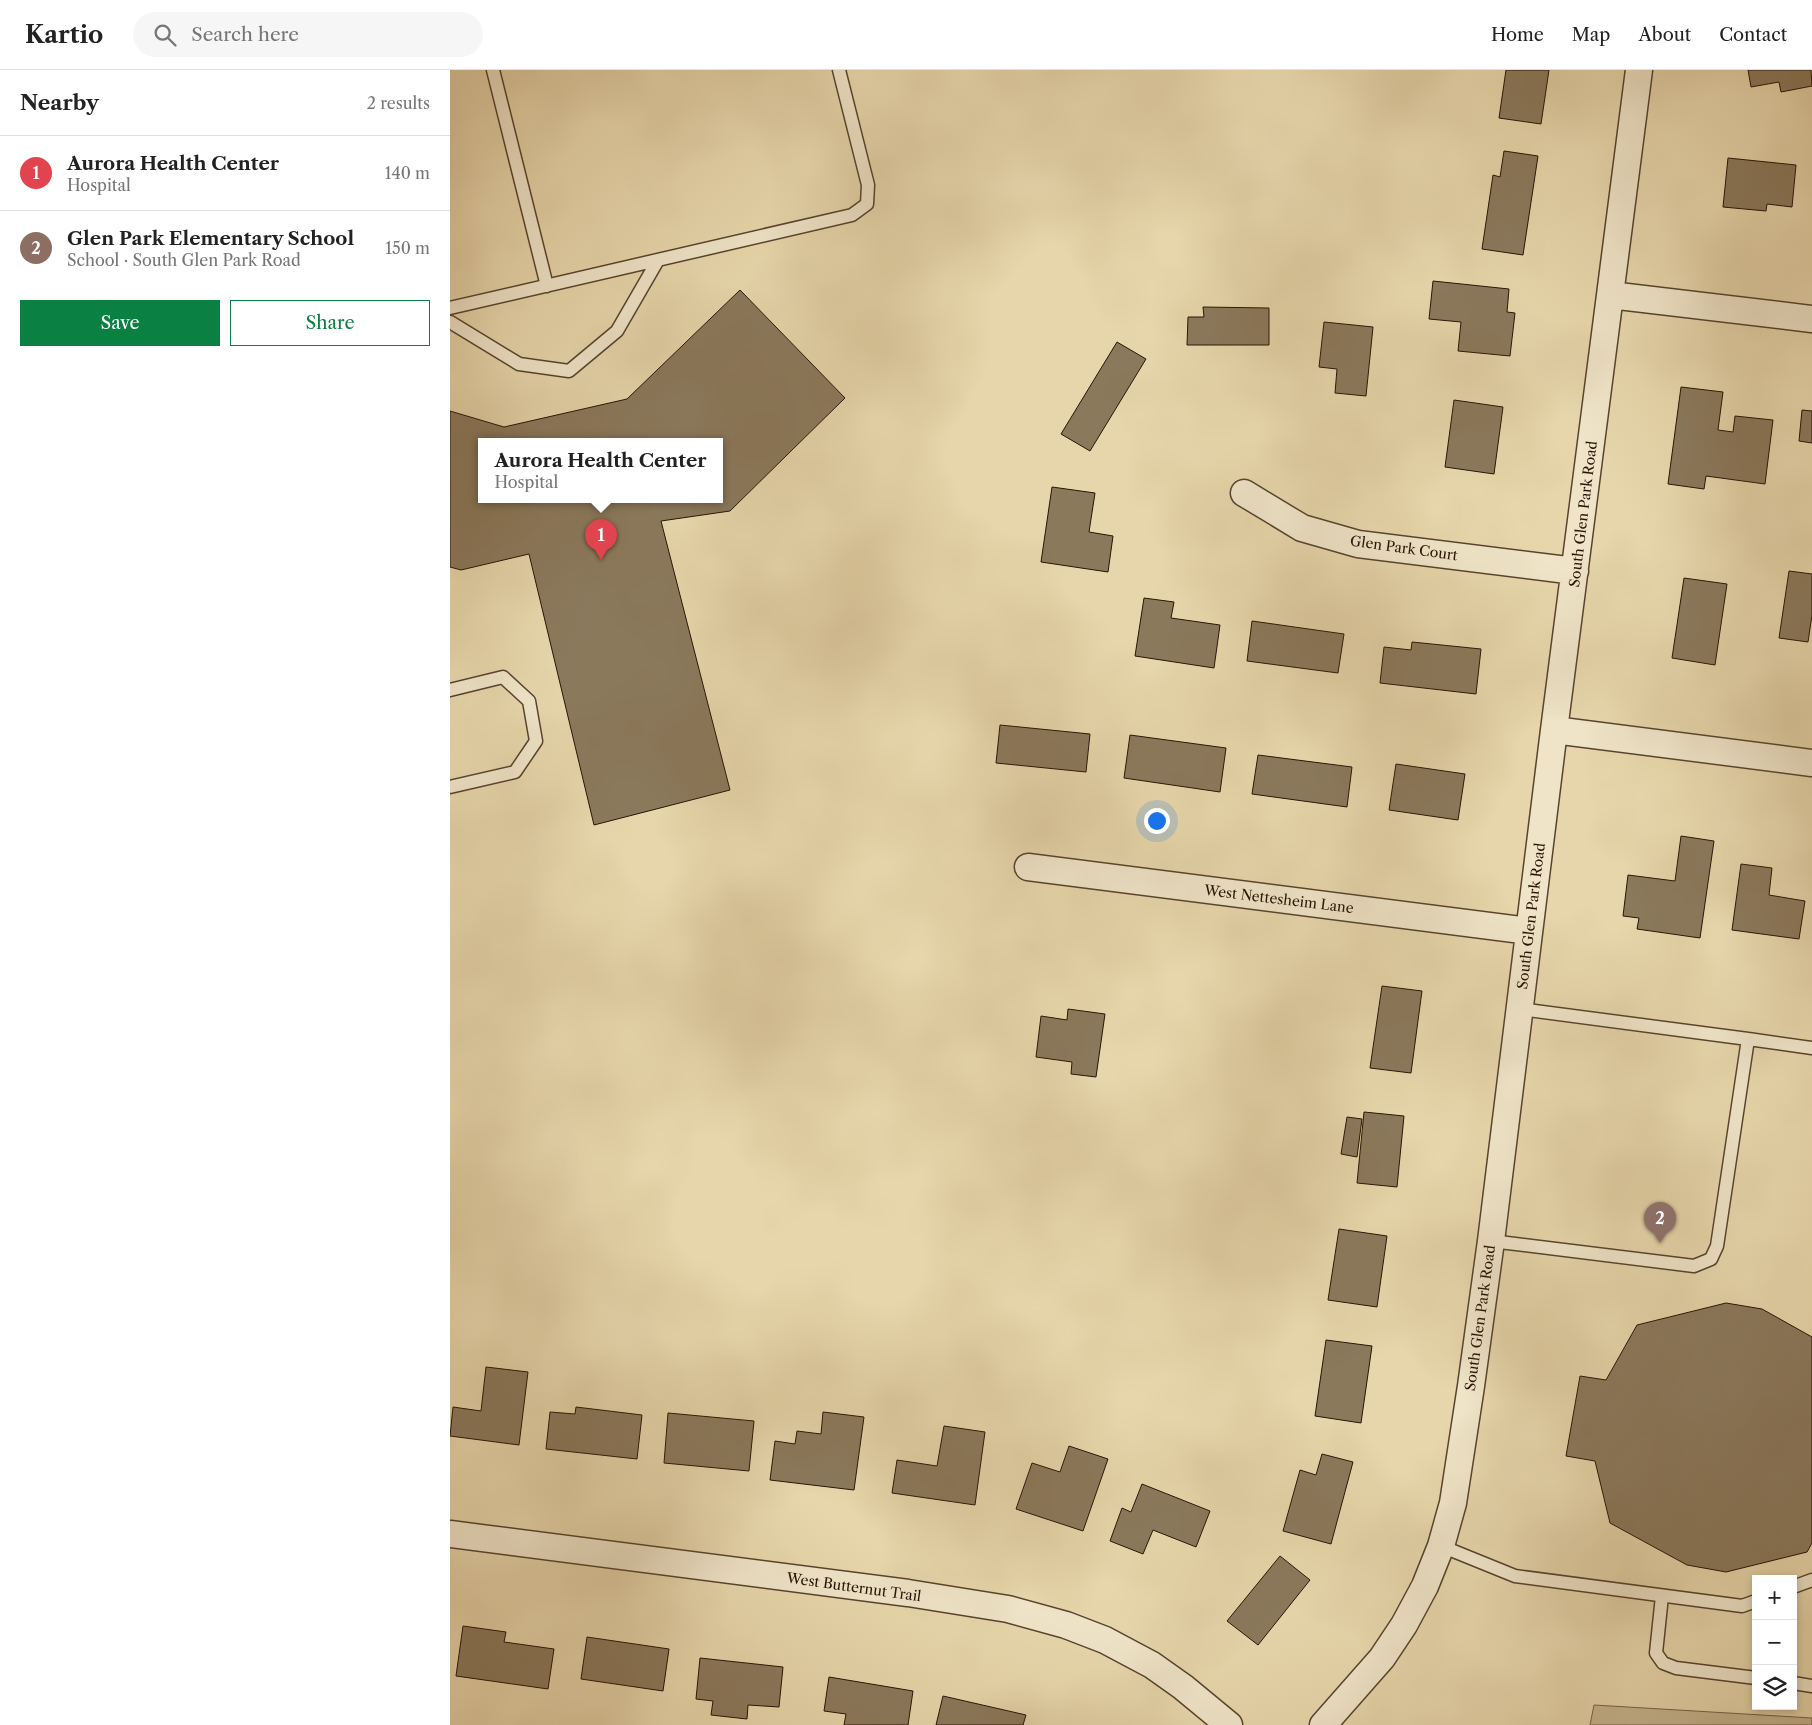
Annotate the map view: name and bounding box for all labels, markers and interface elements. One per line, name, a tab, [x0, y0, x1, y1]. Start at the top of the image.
search box	[133, 12, 483, 57]
text: Kartio	[25, 20, 103, 49]
icon: search	[151, 21, 179, 49]
text: Search here	[191, 23, 299, 46]
text: Home	[1491, 24, 1544, 46]
text: Map	[1572, 24, 1610, 46]
text: About	[1638, 24, 1691, 46]
text: Contact	[1719, 24, 1787, 46]
text: Nearby	[20, 90, 99, 115]
text: 2 results	[367, 93, 430, 113]
text: Aurora Health Center	[67, 152, 279, 175]
text: 1	[32, 163, 40, 183]
text: 140 m	[385, 163, 430, 183]
text: Hospital	[67, 175, 131, 195]
text: Glen Park Elementary School	[67, 227, 354, 250]
text: 2	[31, 238, 41, 258]
text: 150 m	[385, 238, 430, 258]
text: School · South Glen Park Road	[67, 250, 301, 270]
button: Save	[20, 300, 220, 346]
button: Share	[230, 300, 430, 346]
popup	[478, 438, 723, 503]
street label: South Glen Park Road	[1565, 439, 1601, 588]
text: Aurora Health Center	[494, 449, 707, 472]
text: Hospital	[494, 472, 558, 492]
pin: 1	[585, 519, 617, 560]
street label: Glen Park Court	[1349, 532, 1459, 564]
your location	[1144, 808, 1170, 834]
street label: South Glen Park Road	[1513, 841, 1549, 990]
street label: West Nettesheim Lane	[1202, 881, 1355, 917]
pin: 2	[1644, 1202, 1676, 1243]
street label: South Glen Park Road	[1461, 1243, 1499, 1392]
street label: West Butternut Trail	[785, 1569, 922, 1605]
map controls	[1752, 1575, 1797, 1710]
button: +	[1752, 1575, 1797, 1620]
button: −	[1752, 1620, 1797, 1665]
button: layers	[1752, 1665, 1797, 1710]

